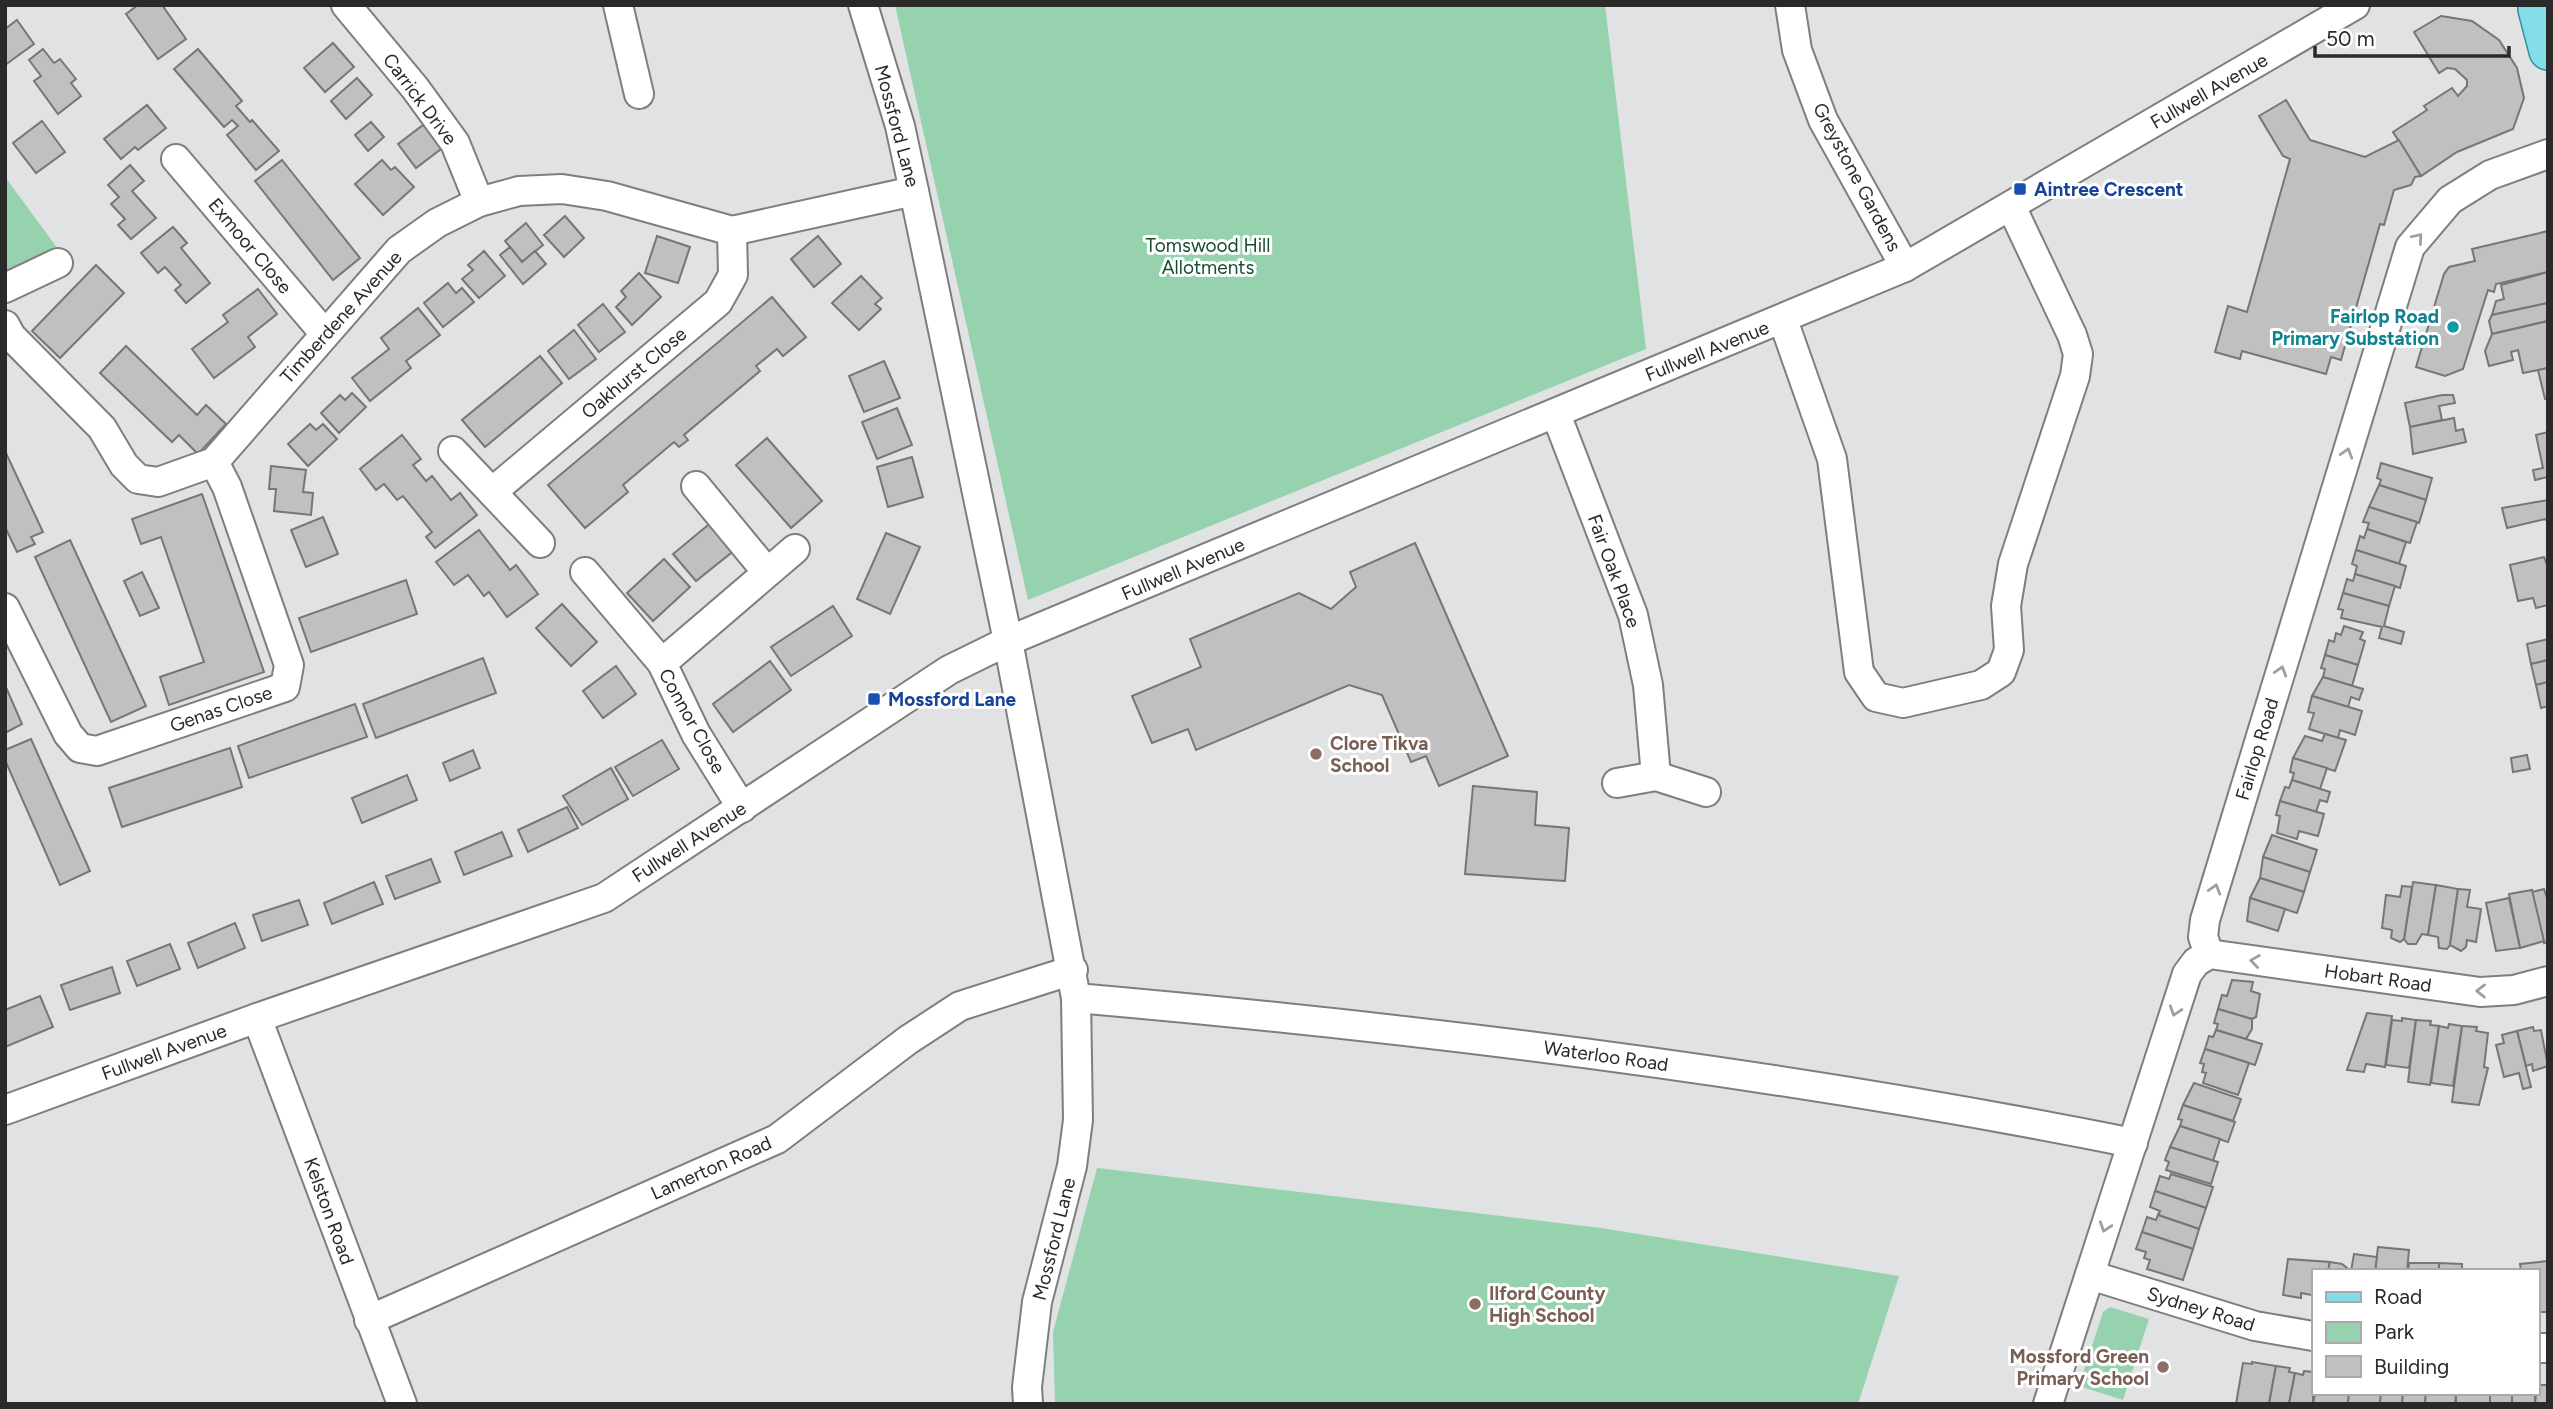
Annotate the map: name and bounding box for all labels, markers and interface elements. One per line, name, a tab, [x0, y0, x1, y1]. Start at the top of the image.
scale bar	[2315, 14, 2509, 58]
text: 50 m	[2326, 26, 2375, 51]
street label: Fullwell Avenue	[2146, 48, 2272, 134]
street label: Carrick Drive	[378, 49, 462, 149]
street label: Mossford Lane	[870, 62, 924, 190]
street label: Greystone Gardens	[1808, 99, 1906, 255]
place label: Aintree Crescent	[2034, 178, 2184, 201]
marker: Aintree Crescent	[2012, 181, 2028, 197]
street label: Exmoor Close	[203, 194, 297, 298]
one-way arrow	[2410, 233, 2422, 246]
park label: Tomswood Hill Allotments	[1146, 234, 1270, 279]
street label: Timberdene Avenue	[275, 246, 407, 388]
place label: Fairlop Road Primary Substation	[2271, 305, 2439, 350]
street label: Fullwell Avenue	[1642, 316, 1772, 386]
marker: Fairlop Road Primary Substation	[2445, 319, 2461, 335]
street label: Oakhurst Close	[577, 322, 691, 424]
one-way arrow	[2339, 448, 2354, 460]
street label: Fair Oak Place	[1583, 511, 1645, 631]
street label: Fullwell Avenue	[1118, 533, 1248, 605]
street label: Connor Close	[654, 665, 730, 777]
one-way arrow	[2273, 665, 2287, 678]
street label: Genas Close	[167, 681, 275, 737]
place label: Mossford Lane	[888, 688, 1016, 711]
marker: Mossford Lane	[866, 691, 882, 707]
street label: Fairlop Road	[2231, 695, 2283, 803]
place label: Clore Tikva School	[1330, 732, 1428, 777]
marker: Clore Tikva School	[1308, 746, 1324, 762]
street label: Fullwell Avenue	[628, 797, 750, 887]
one-way arrow	[2206, 883, 2221, 895]
one-way arrow	[2249, 954, 2261, 969]
street label: Hobart Road	[2323, 959, 2433, 997]
one-way arrow	[2475, 983, 2486, 999]
one-way arrow	[2169, 1004, 2183, 1017]
street label: Fullwell Avenue	[98, 1019, 230, 1085]
street label: Waterloo Road	[1542, 1036, 1670, 1076]
street label: Lamerton Road	[647, 1131, 775, 1205]
street label: Kelston Road	[299, 1154, 359, 1268]
street label: Mossford Lane	[1028, 1175, 1080, 1303]
one-way arrow	[2099, 1221, 2114, 1233]
legend	[2312, 1269, 2539, 1395]
place label: Ilford County High School	[1489, 1282, 1606, 1327]
street label: Sydney Road	[2144, 1282, 2258, 1336]
text: Road	[2374, 1284, 2422, 1309]
marker: Ilford County High School	[1467, 1296, 1483, 1312]
text: Park	[2374, 1319, 2415, 1344]
place label: Mossford Green Primary School	[2010, 1345, 2149, 1390]
text: Building	[2374, 1354, 2449, 1379]
marker: Mossford Green Primary School	[2155, 1359, 2171, 1375]

